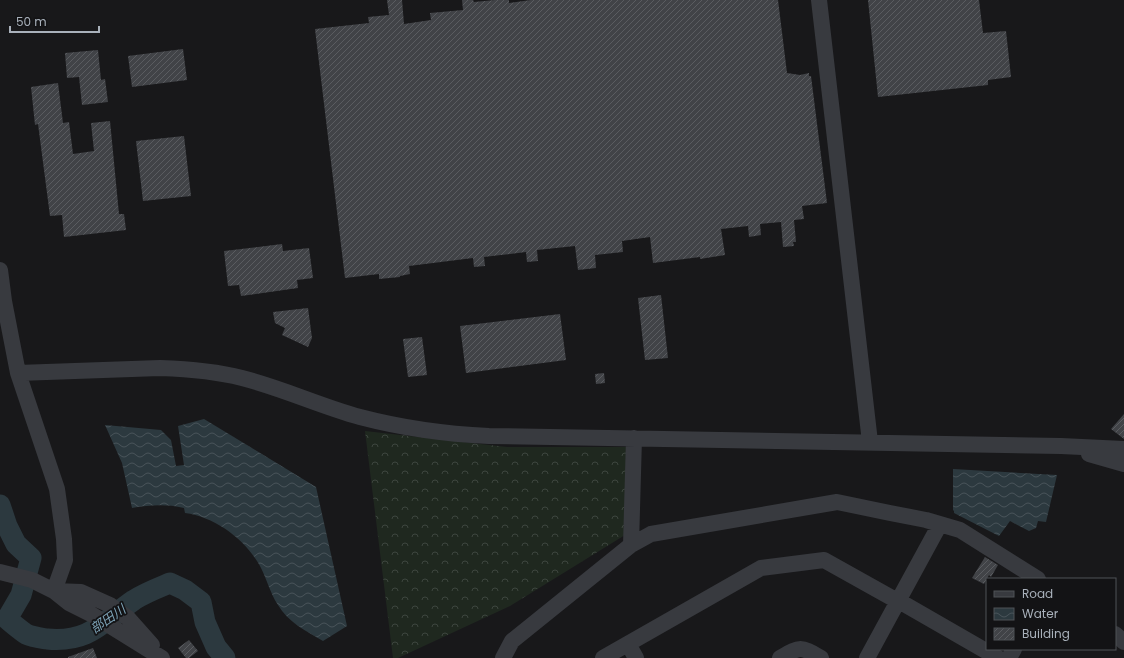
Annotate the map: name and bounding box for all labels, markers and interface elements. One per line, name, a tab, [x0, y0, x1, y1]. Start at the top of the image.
scale bar	[10, 8, 99, 34]
text: 50 m	[16, 13, 47, 30]
legend	[986, 578, 1116, 650]
text: Road	[1022, 585, 1053, 602]
water label: 部田川	[87, 599, 131, 638]
text: Water	[1022, 605, 1059, 622]
text: Building	[1022, 625, 1070, 642]

